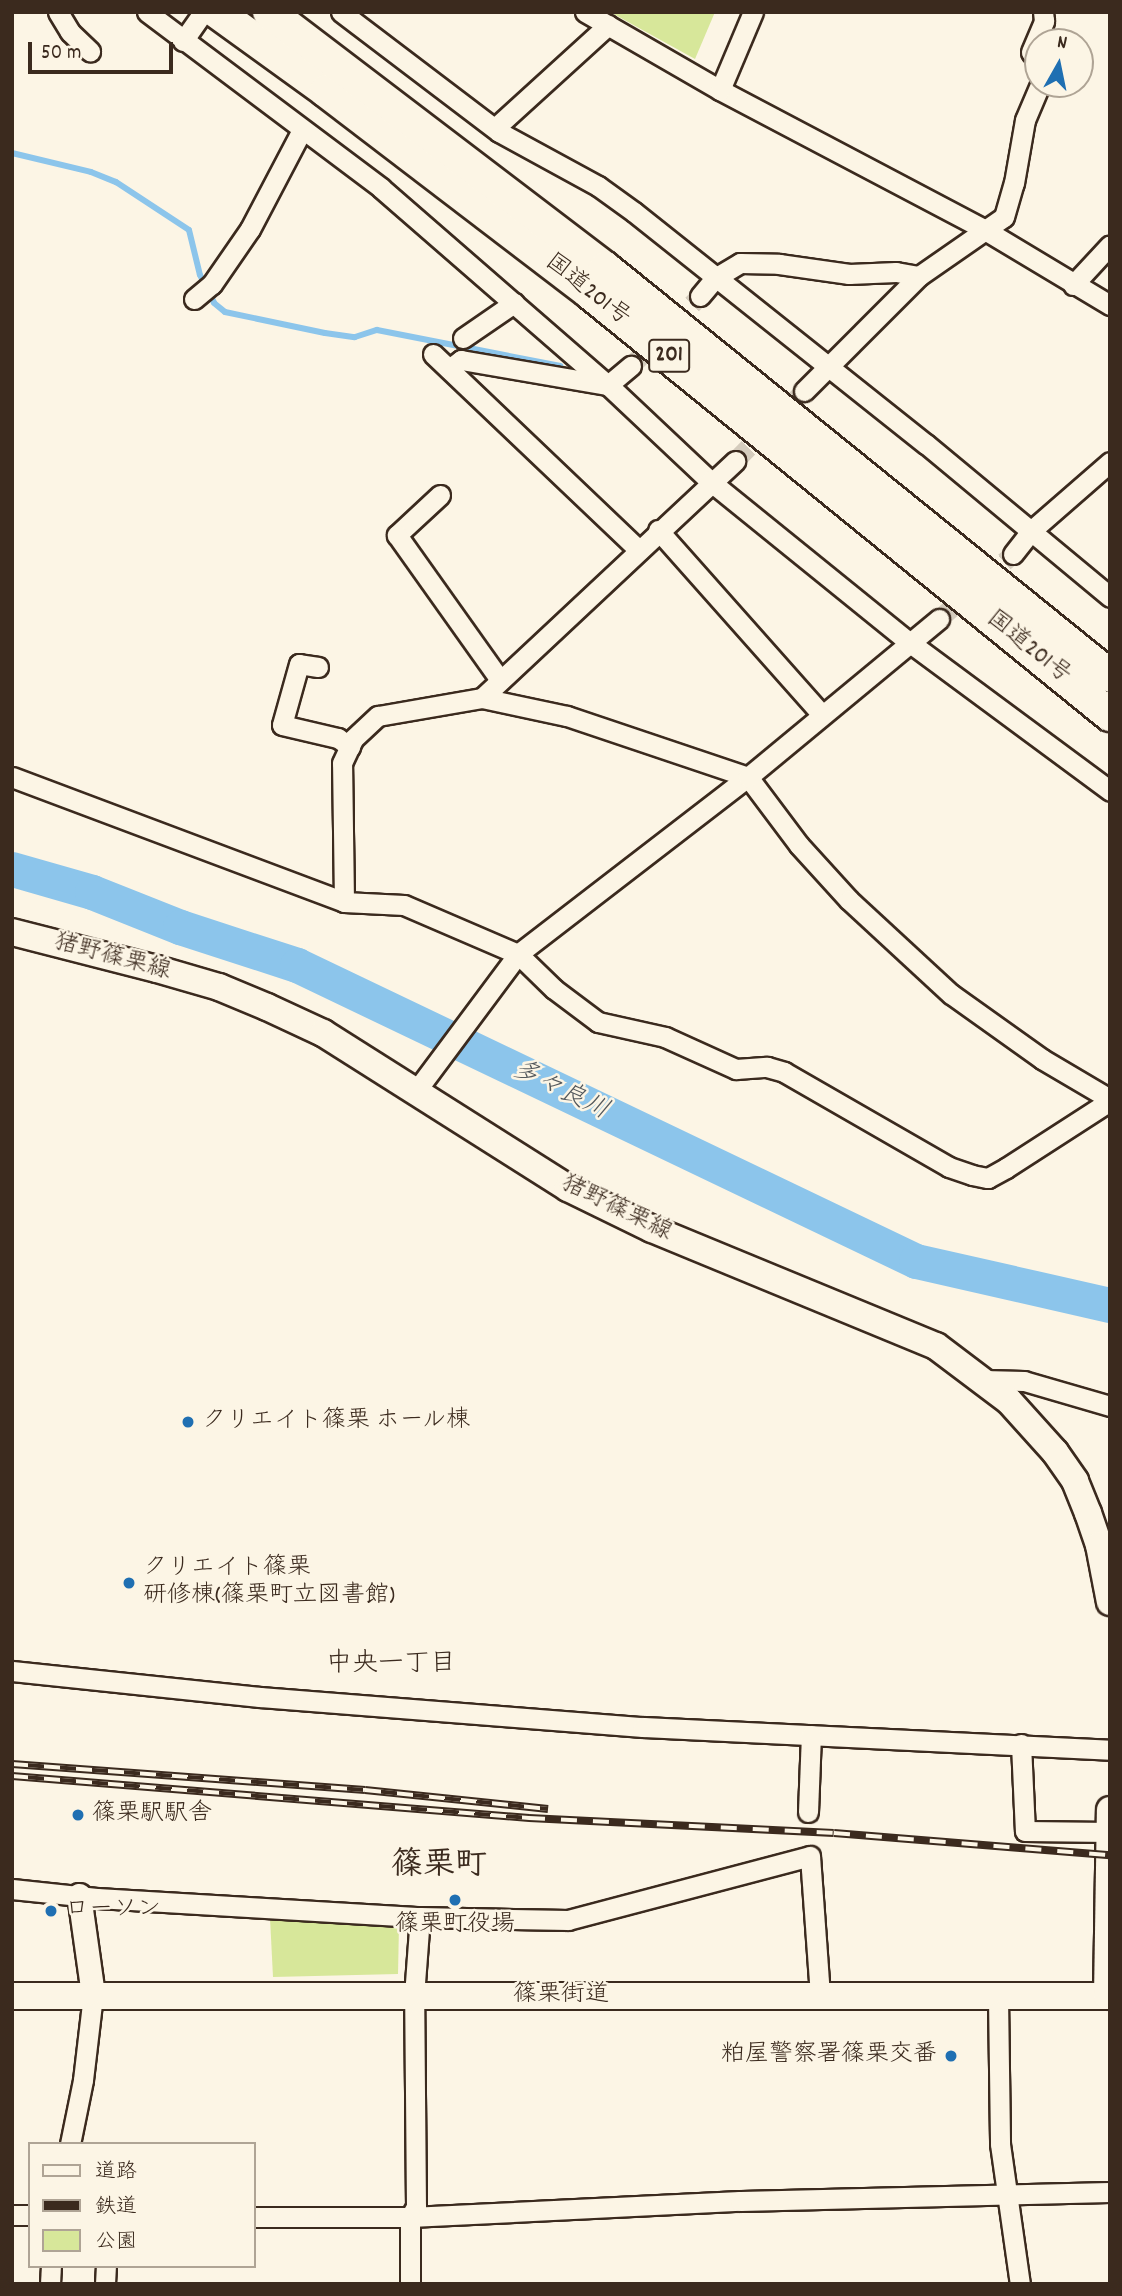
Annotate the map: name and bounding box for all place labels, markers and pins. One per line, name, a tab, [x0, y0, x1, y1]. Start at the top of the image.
place label: クリエイト篠栗 ホール棟	[202, 1408, 471, 1436]
marker: クリエイト篠栗 ホール棟	[180, 1414, 196, 1430]
place label: クリエイト篠栗 研修棟(篠栗町立図書館)	[143, 1555, 395, 1611]
marker: クリエイト篠栗 研修棟(篠栗町立図書館)	[121, 1575, 137, 1591]
place label: 篠栗駅駅舎	[92, 1801, 212, 1829]
marker: 篠栗駅駅舎	[70, 1807, 86, 1823]
marker: 篠栗町役場	[447, 1892, 463, 1908]
place label: ローソン	[65, 1897, 161, 1925]
marker: ローソン	[43, 1903, 59, 1919]
place label: 篠栗町役場	[395, 1912, 515, 1940]
place label: 粕屋警察署篠栗交番	[721, 2042, 937, 2070]
marker: 粕屋警察署篠栗交番	[943, 2048, 959, 2064]

